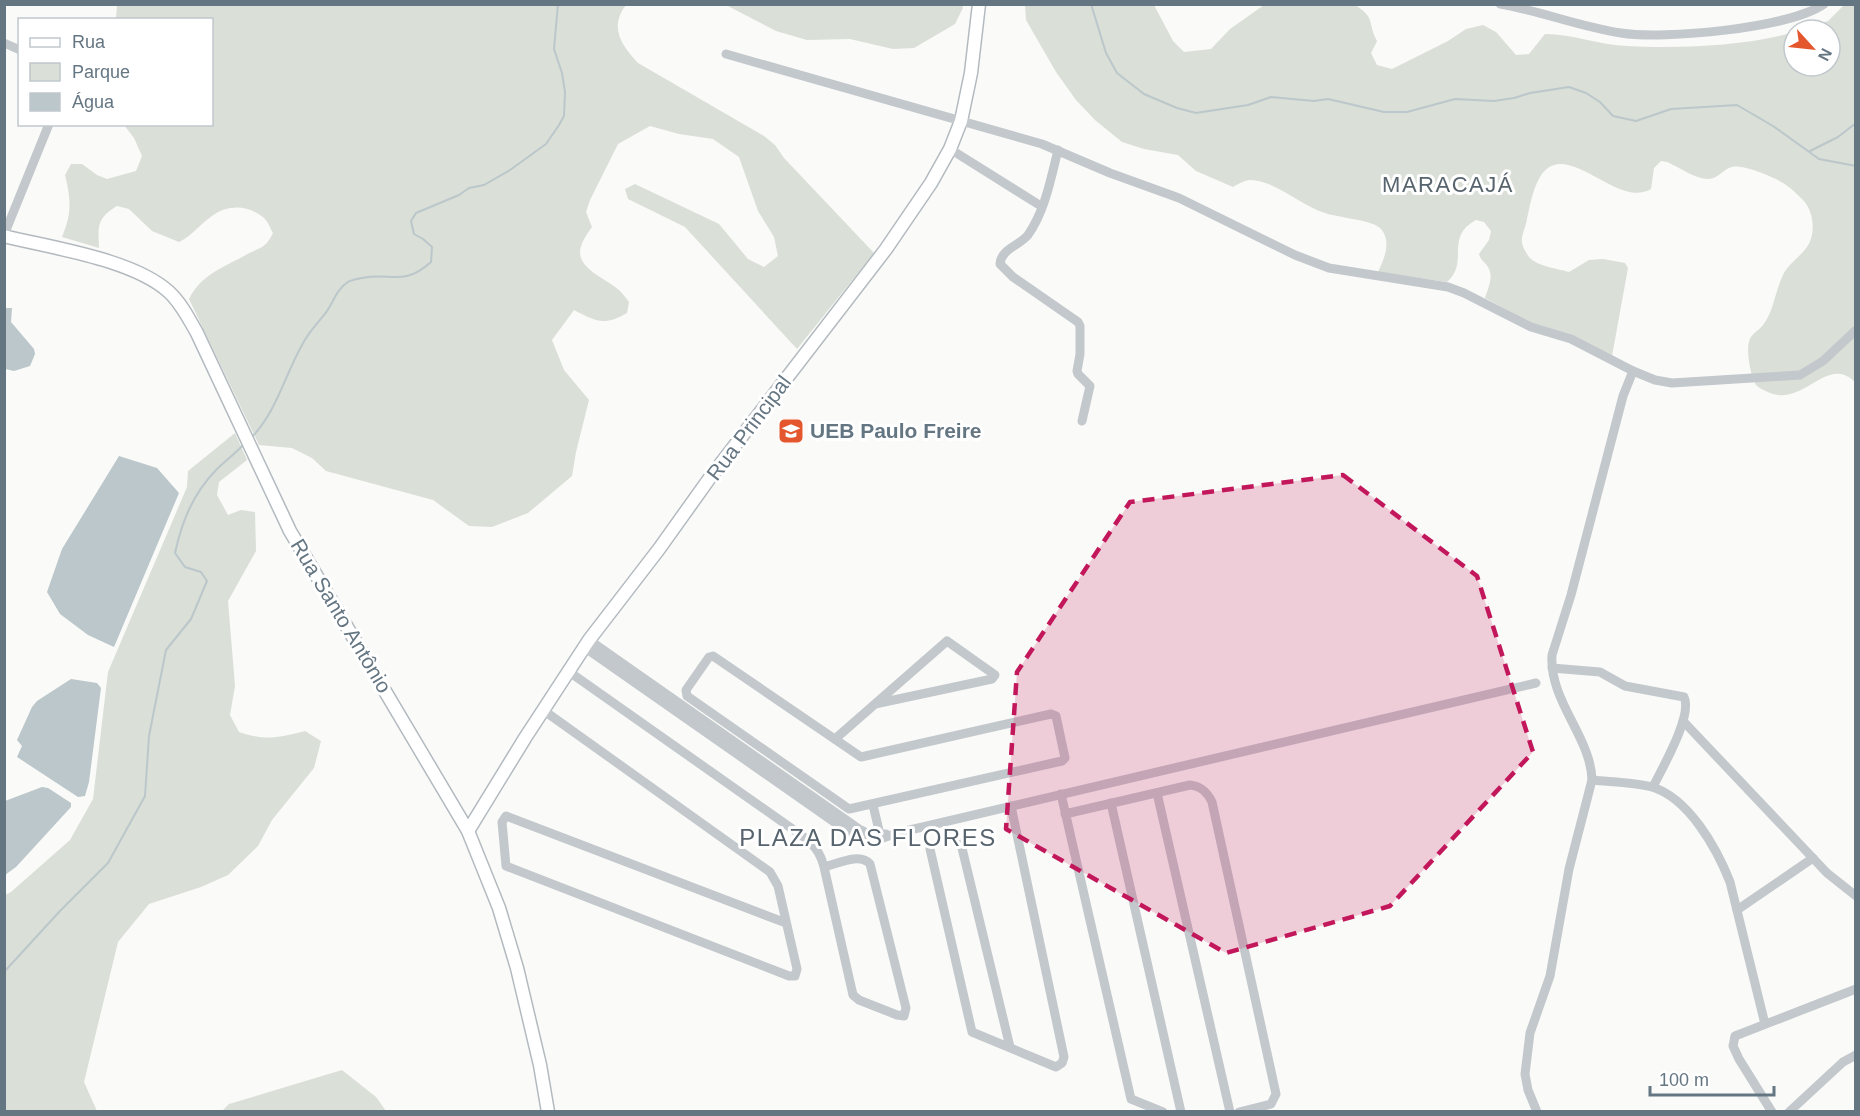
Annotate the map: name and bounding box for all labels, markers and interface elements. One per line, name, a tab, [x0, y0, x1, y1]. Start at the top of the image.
legend	[18, 18, 213, 126]
north arrow	[1782, 18, 1842, 78]
text: Rua	[72, 32, 106, 52]
text: N	[1815, 46, 1835, 64]
text: Parque	[72, 62, 130, 82]
text: Água	[72, 92, 115, 112]
district label: MARACAJÁ	[1382, 172, 1514, 197]
street label: Rua Principal	[702, 371, 795, 484]
school or university icon: UEB Paulo Freire	[776, 416, 806, 446]
place label: UEB Paulo Freire	[810, 419, 982, 442]
street label: Rua Santo Antônio	[286, 535, 396, 697]
district label: PLAZA DAS FLORES	[739, 824, 997, 851]
scale bar	[1650, 1059, 1774, 1097]
text: 100 m	[1659, 1070, 1709, 1090]

